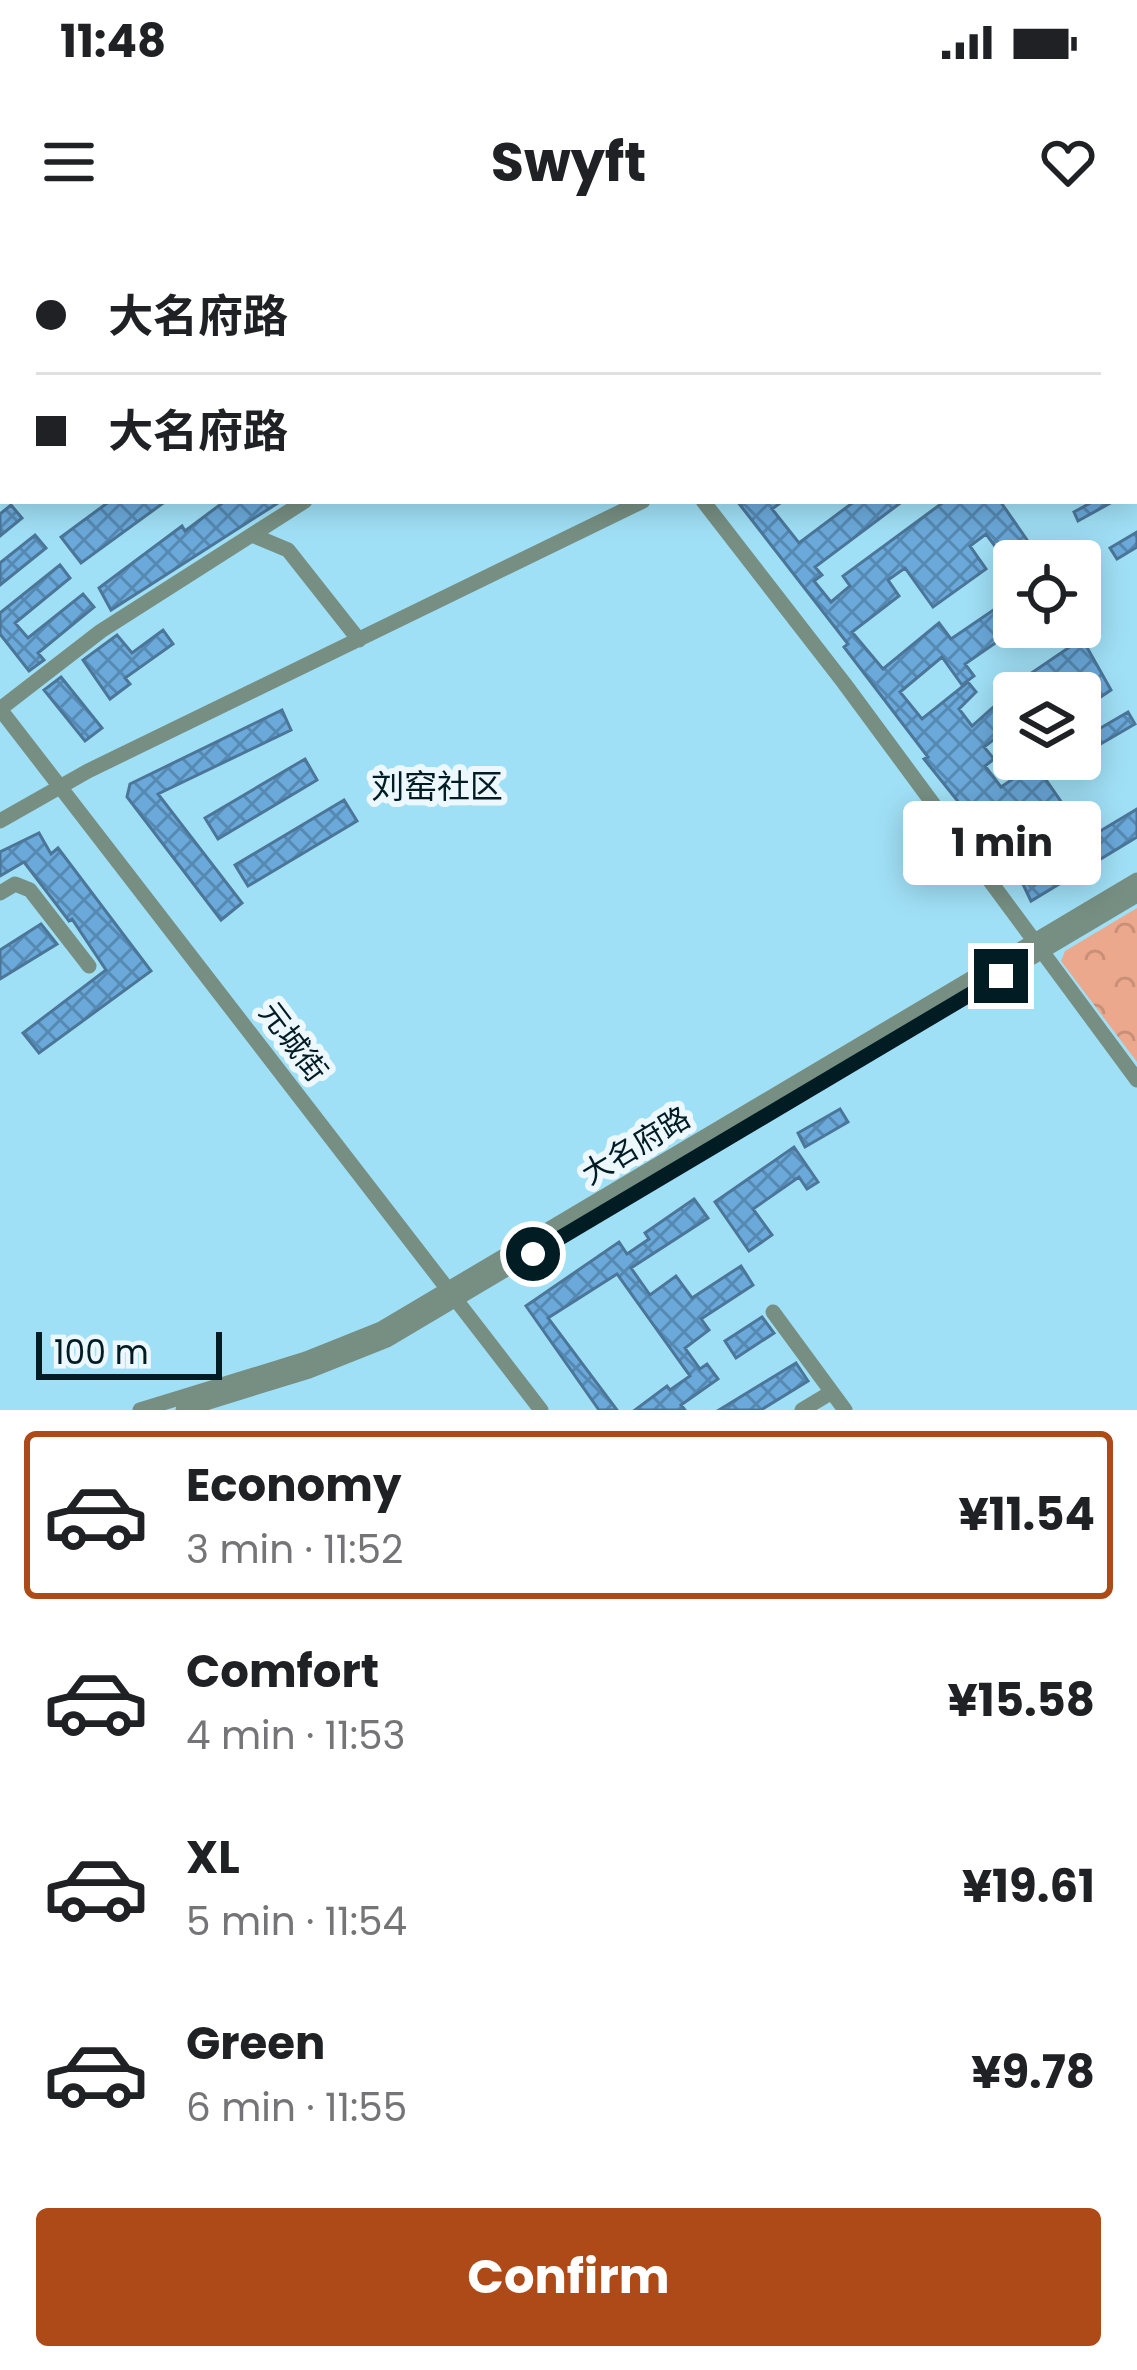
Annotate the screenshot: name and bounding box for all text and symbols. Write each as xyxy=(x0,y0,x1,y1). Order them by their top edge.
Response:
text: 11:48 xyxy=(60,10,166,73)
text: Swyft xyxy=(491,124,646,200)
icon: menu xyxy=(36,129,102,195)
icon: heart xyxy=(1035,129,1101,195)
text: 大名府路 xyxy=(108,285,288,348)
text: 大名府路 xyxy=(108,400,288,463)
map controls xyxy=(993,540,1101,780)
button: locate xyxy=(993,540,1101,648)
button: layers xyxy=(993,672,1101,780)
district label: 刘窑社区 xyxy=(371,763,503,810)
callout: 1 min xyxy=(902,802,1100,886)
text: 1 min xyxy=(951,815,1053,870)
route end xyxy=(974,949,1028,1003)
street label: 元城街 xyxy=(249,993,338,1091)
street label: 大名府路 xyxy=(573,1096,698,1195)
route start xyxy=(506,1227,560,1281)
scale bar xyxy=(36,1326,222,1379)
text: 100 m xyxy=(54,1329,149,1376)
text: Economy xyxy=(186,1454,401,1517)
icon: car xyxy=(42,1461,150,1569)
text: ¥11.54 xyxy=(959,1483,1095,1546)
text: 3 min · 11:52 xyxy=(186,1522,403,1577)
text: Comfort xyxy=(186,1640,379,1703)
icon: car xyxy=(42,1647,150,1755)
text: ¥15.58 xyxy=(948,1669,1095,1732)
text: 4 min · 11:53 xyxy=(186,1708,406,1763)
text: XL xyxy=(186,1826,240,1889)
icon: car xyxy=(42,1833,150,1941)
text: ¥19.61 xyxy=(962,1855,1095,1918)
text: 5 min · 11:54 xyxy=(186,1894,407,1949)
text: Green xyxy=(186,2012,325,2075)
icon: car xyxy=(42,2019,150,2127)
text: ¥9.78 xyxy=(971,2041,1095,2104)
text: 6 min · 11:55 xyxy=(186,2080,407,2135)
button: Confirm xyxy=(36,2208,1101,2346)

